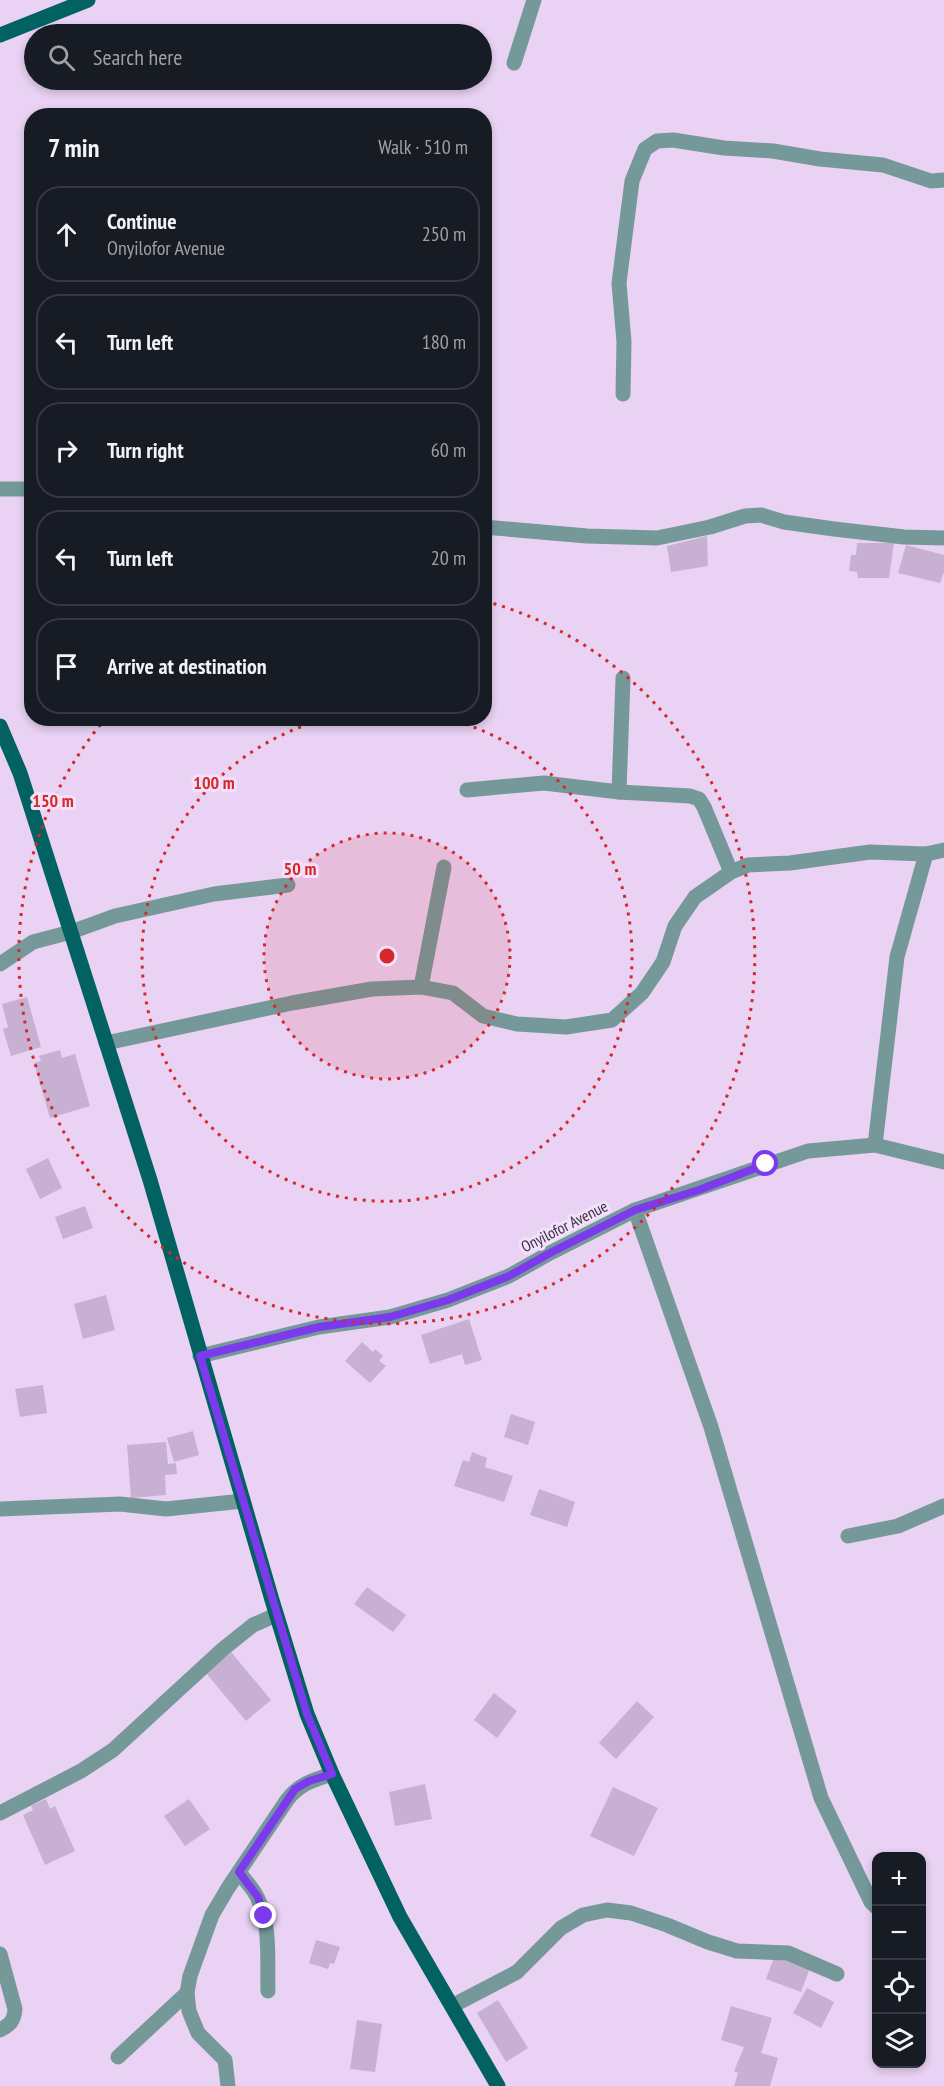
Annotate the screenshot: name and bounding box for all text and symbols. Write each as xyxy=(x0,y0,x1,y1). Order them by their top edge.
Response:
search box xyxy=(24,24,492,90)
icon: search xyxy=(45,41,78,74)
text: Search here xyxy=(93,43,182,71)
text: 7 min xyxy=(48,131,99,164)
text: Walk · 510 m xyxy=(378,134,468,160)
text: Continue xyxy=(107,207,177,235)
icon: ahead xyxy=(50,218,83,251)
text: 250 m xyxy=(422,221,466,247)
text: Onyilofor Avenue xyxy=(107,235,225,261)
icon: left xyxy=(50,326,83,359)
text: Turn left xyxy=(107,328,173,356)
text: 180 m xyxy=(422,329,466,355)
icon: right xyxy=(50,434,83,467)
text: Turn right xyxy=(107,436,184,464)
text: 60 m xyxy=(431,437,466,463)
icon: left xyxy=(50,542,83,575)
text: Turn left xyxy=(107,544,173,572)
text: 20 m xyxy=(431,545,466,571)
icon: arrive xyxy=(50,650,83,683)
text: Arrive at destination xyxy=(107,652,267,680)
text: 100 m xyxy=(193,771,235,794)
text: 150 m xyxy=(32,789,74,812)
text: 50 m xyxy=(284,857,316,880)
centre of rings xyxy=(377,946,397,966)
route start xyxy=(752,1150,778,1176)
street label: Onyilofor Avenue xyxy=(517,1196,611,1256)
map controls xyxy=(872,1852,926,2068)
button: + xyxy=(872,1852,926,1906)
route end xyxy=(250,1902,276,1928)
button: − xyxy=(872,1906,926,1960)
button: locate xyxy=(872,1960,926,2014)
button: layers xyxy=(872,2014,926,2068)

